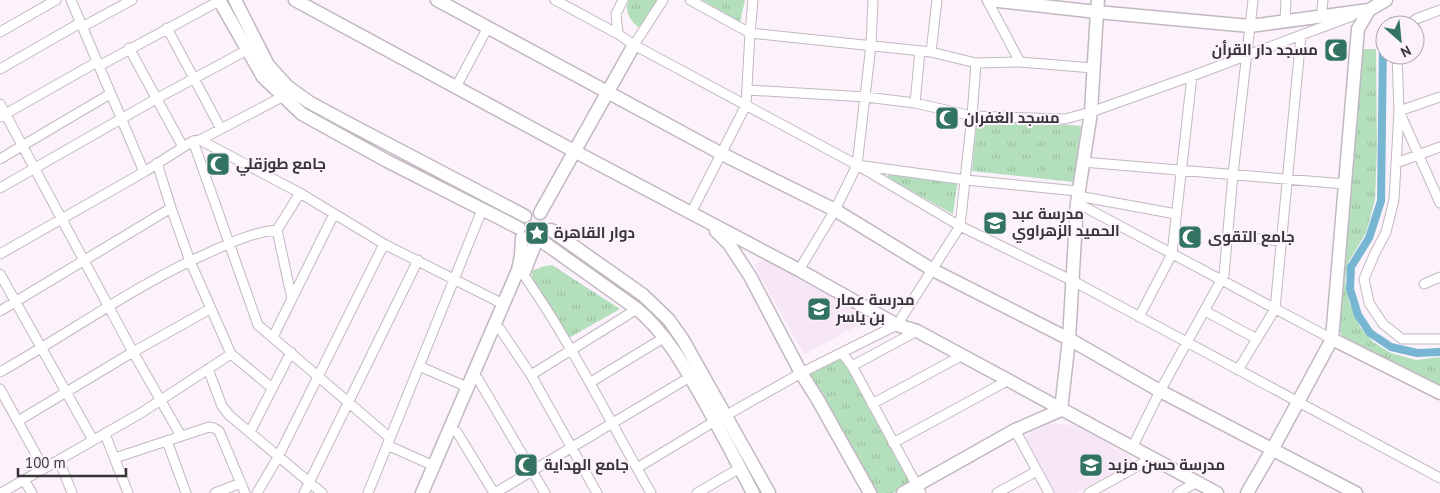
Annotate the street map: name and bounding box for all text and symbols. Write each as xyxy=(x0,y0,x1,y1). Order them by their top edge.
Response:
north arrow xyxy=(1375,15,1425,65)
mosque icon: مسجد دار القرأن xyxy=(1323,37,1349,63)
place label: مسجد دار القرأن xyxy=(1212,40,1318,59)
text: N xyxy=(1398,41,1414,62)
mosque icon: مسجد الغفران xyxy=(934,105,960,131)
place label: مسجد الغفران xyxy=(964,108,1060,127)
mosque icon: جامع طوزقلي xyxy=(205,151,231,177)
place label: جامع طوزقلي xyxy=(236,154,326,176)
place label: مدرسة عبد الحميد الزهراوي xyxy=(1012,204,1120,243)
school or university icon: مدرسة عبد الحميد الزهراوي xyxy=(982,210,1008,236)
place icon: دوار القاهرة xyxy=(524,220,550,246)
place label: دوار القاهرة xyxy=(554,223,635,242)
mosque icon: جامع التقوى xyxy=(1177,224,1203,250)
place label: جامع التقوى xyxy=(1208,227,1295,247)
place label: مدرسة عمار بن ياسر xyxy=(835,290,915,326)
school or university icon: مدرسة عمار بن ياسر xyxy=(806,296,832,322)
scale bar xyxy=(18,446,125,478)
mosque icon: جامع الهداية xyxy=(513,452,539,478)
school or university icon: مدرسة حسن مزيد xyxy=(1078,452,1104,478)
text: 100 m xyxy=(25,453,66,472)
place label: جامع الهداية xyxy=(544,455,629,475)
place label: مدرسة حسن مزيد xyxy=(1108,455,1225,474)

